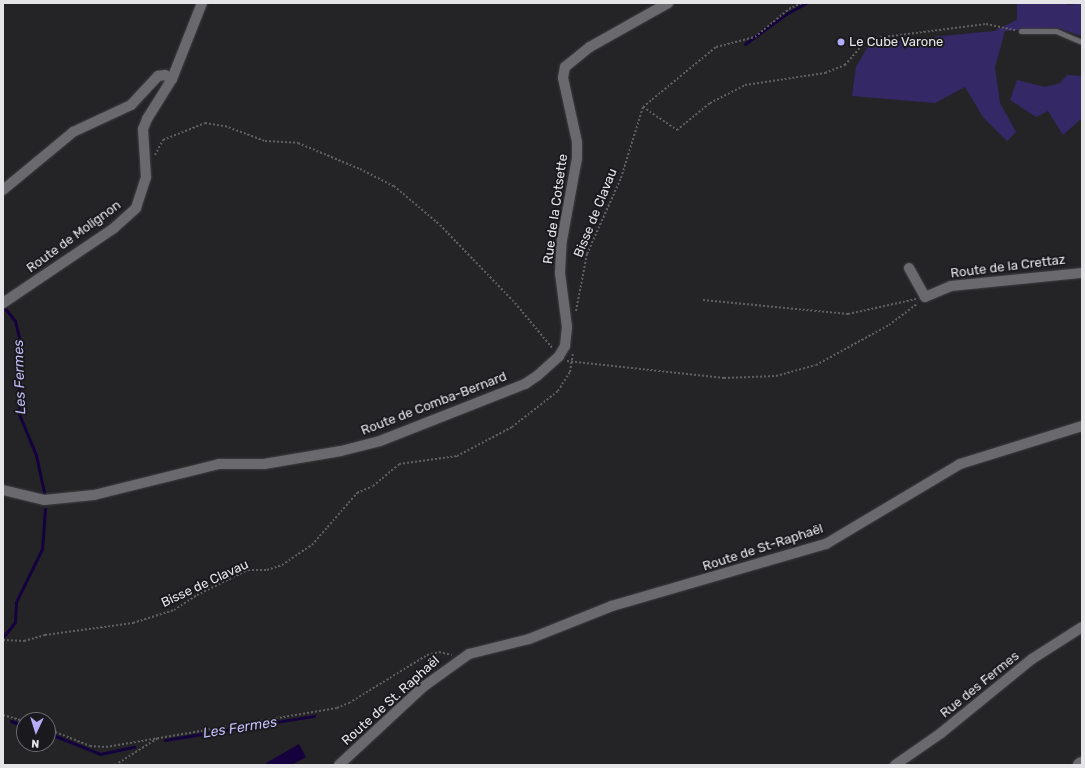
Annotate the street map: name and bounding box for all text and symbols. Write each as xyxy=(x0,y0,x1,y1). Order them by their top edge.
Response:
place label: Le Cube Varone xyxy=(849,34,944,50)
marker: Le Cube Varone xyxy=(836,37,846,47)
street label: Rue de la Cotsette xyxy=(541,153,571,265)
street label: Bisse de Clavau xyxy=(571,166,621,260)
street label: Route de Molignon xyxy=(24,198,124,276)
street label: Route de la Crettaz xyxy=(950,252,1066,282)
water label: Les Fermes xyxy=(10,339,30,415)
street label: Route de Comba-Bernard xyxy=(359,369,509,439)
street label: Route de St-Raphaël xyxy=(701,521,825,575)
street label: Bisse de Clavau xyxy=(159,557,251,611)
street label: Rue des Fermes xyxy=(937,648,1023,722)
street label: Route de St. Raphaël xyxy=(339,653,443,749)
north arrow xyxy=(16,712,56,752)
water label: Les Fermes xyxy=(202,714,278,742)
text: N xyxy=(31,737,40,750)

